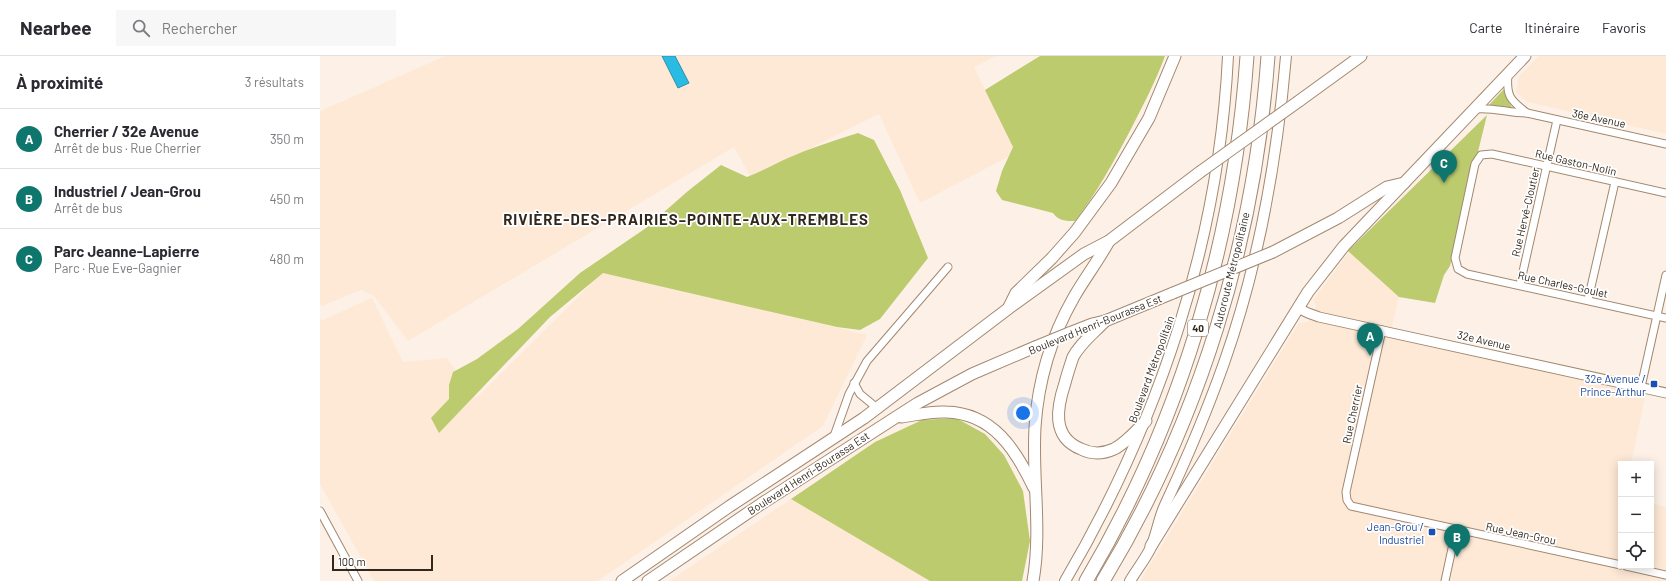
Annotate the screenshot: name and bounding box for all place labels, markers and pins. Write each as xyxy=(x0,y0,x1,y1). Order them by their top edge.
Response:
pin: C xyxy=(1431,150,1457,183)
pin: A xyxy=(1357,323,1383,356)
place label: 32e Avenue / Prince-Arthur xyxy=(1580,372,1646,398)
marker: 32e Avenue / Prince-Arthur xyxy=(1649,379,1659,389)
place label: Jean-Grou / Industriel xyxy=(1367,520,1424,546)
pin: B xyxy=(1444,524,1470,557)
marker: Jean-Grou / Industriel xyxy=(1427,527,1437,537)

